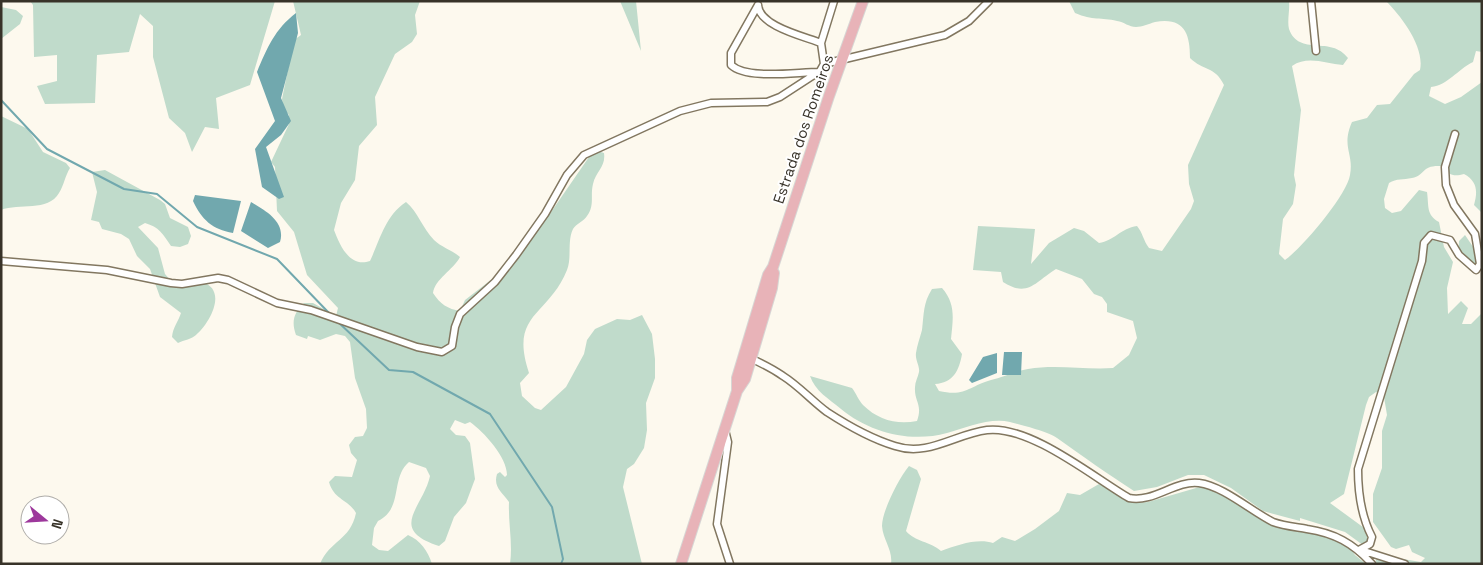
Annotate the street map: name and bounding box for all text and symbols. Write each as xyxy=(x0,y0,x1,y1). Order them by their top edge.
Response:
street label: Estrada dos Romeiros xyxy=(769,52,837,206)
north arrow xyxy=(20,495,70,545)
text: N xyxy=(47,517,67,531)

